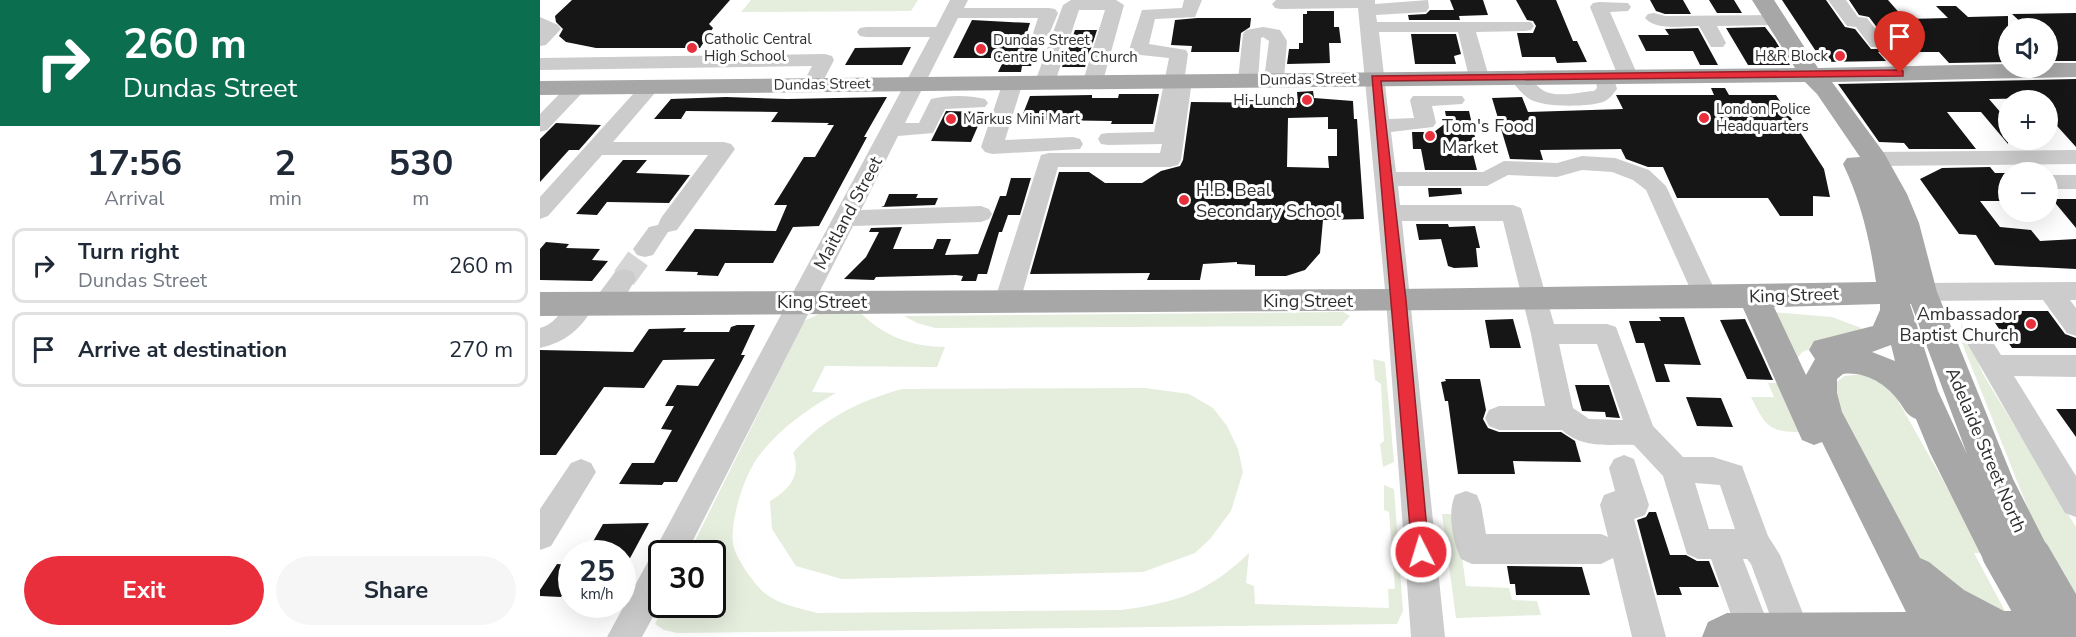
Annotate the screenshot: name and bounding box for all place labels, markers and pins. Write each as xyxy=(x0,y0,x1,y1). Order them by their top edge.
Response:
pin xyxy=(1874,11,1925,73)
place label: Catholic Central High School xyxy=(704,29,812,66)
place label: Dundas Street Centre United Church xyxy=(993,30,1138,67)
marker: Catholic Central High School xyxy=(685,41,699,55)
marker: Dundas Street Centre United Church xyxy=(974,42,988,56)
place label: H&R Block xyxy=(1755,46,1828,66)
marker: H&R Block xyxy=(1833,49,1847,63)
place label: Hi-Lunch xyxy=(1233,90,1295,110)
marker: Hi-Lunch xyxy=(1300,93,1314,107)
place label: London Police Headquarters xyxy=(1716,99,1811,136)
place label: Markus Mini Mart xyxy=(963,109,1081,129)
marker: London Police Headquarters xyxy=(1697,111,1711,125)
marker: Markus Mini Mart xyxy=(944,112,958,126)
place label: Tom's Food Market xyxy=(1442,114,1534,159)
marker: Tom's Food Market xyxy=(1423,129,1437,143)
place label: H.B. Beal Secondary School xyxy=(1196,178,1342,223)
marker: H.B. Beal Secondary School xyxy=(1177,193,1191,207)
place label: Ambassador Baptist Church xyxy=(1900,302,2020,347)
marker: Ambassador Baptist Church xyxy=(2024,317,2038,331)

